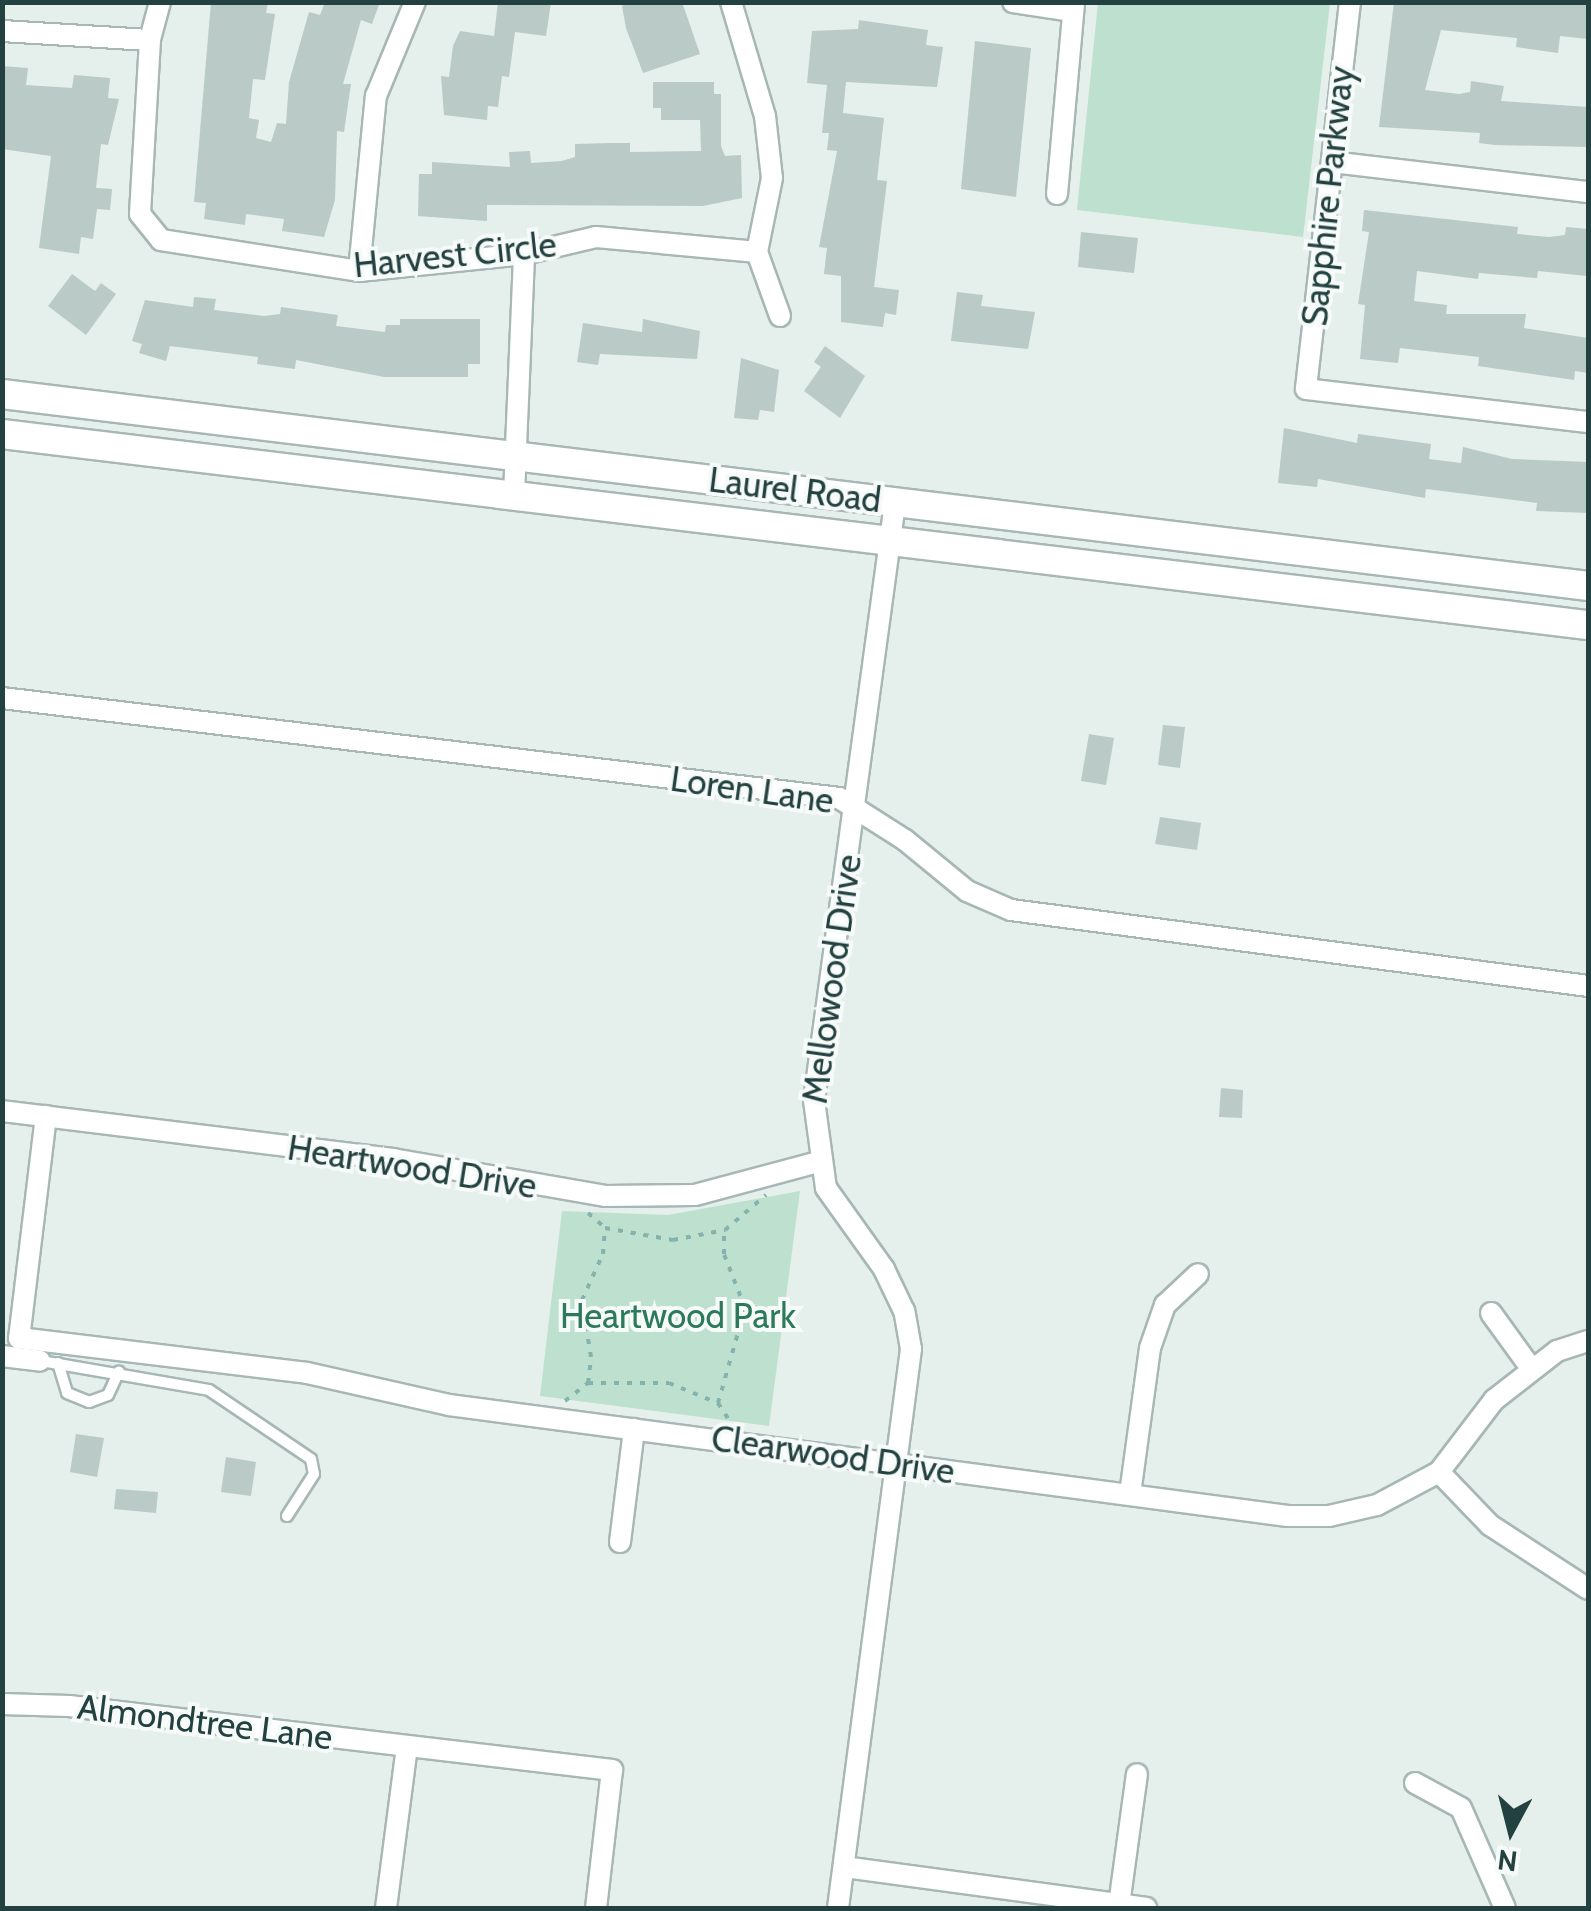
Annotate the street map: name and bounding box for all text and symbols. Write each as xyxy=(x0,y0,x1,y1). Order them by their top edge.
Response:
street label: Sapphire Parkway xyxy=(1293,64,1363,328)
street label: Harvest Circle xyxy=(351,223,559,287)
street label: Laurel Road xyxy=(706,459,884,521)
street label: Loren Lane xyxy=(668,758,836,822)
street label: Mellowood Drive xyxy=(794,852,870,1106)
street label: Heartwood Drive xyxy=(285,1127,539,1207)
park label: Heartwood Park xyxy=(560,1295,796,1337)
street label: Clearwood Drive xyxy=(709,1417,957,1493)
street label: Almondtree Lane xyxy=(75,1686,335,1758)
north arrow xyxy=(1461,1781,1561,1881)
text: N xyxy=(1495,1843,1519,1879)

